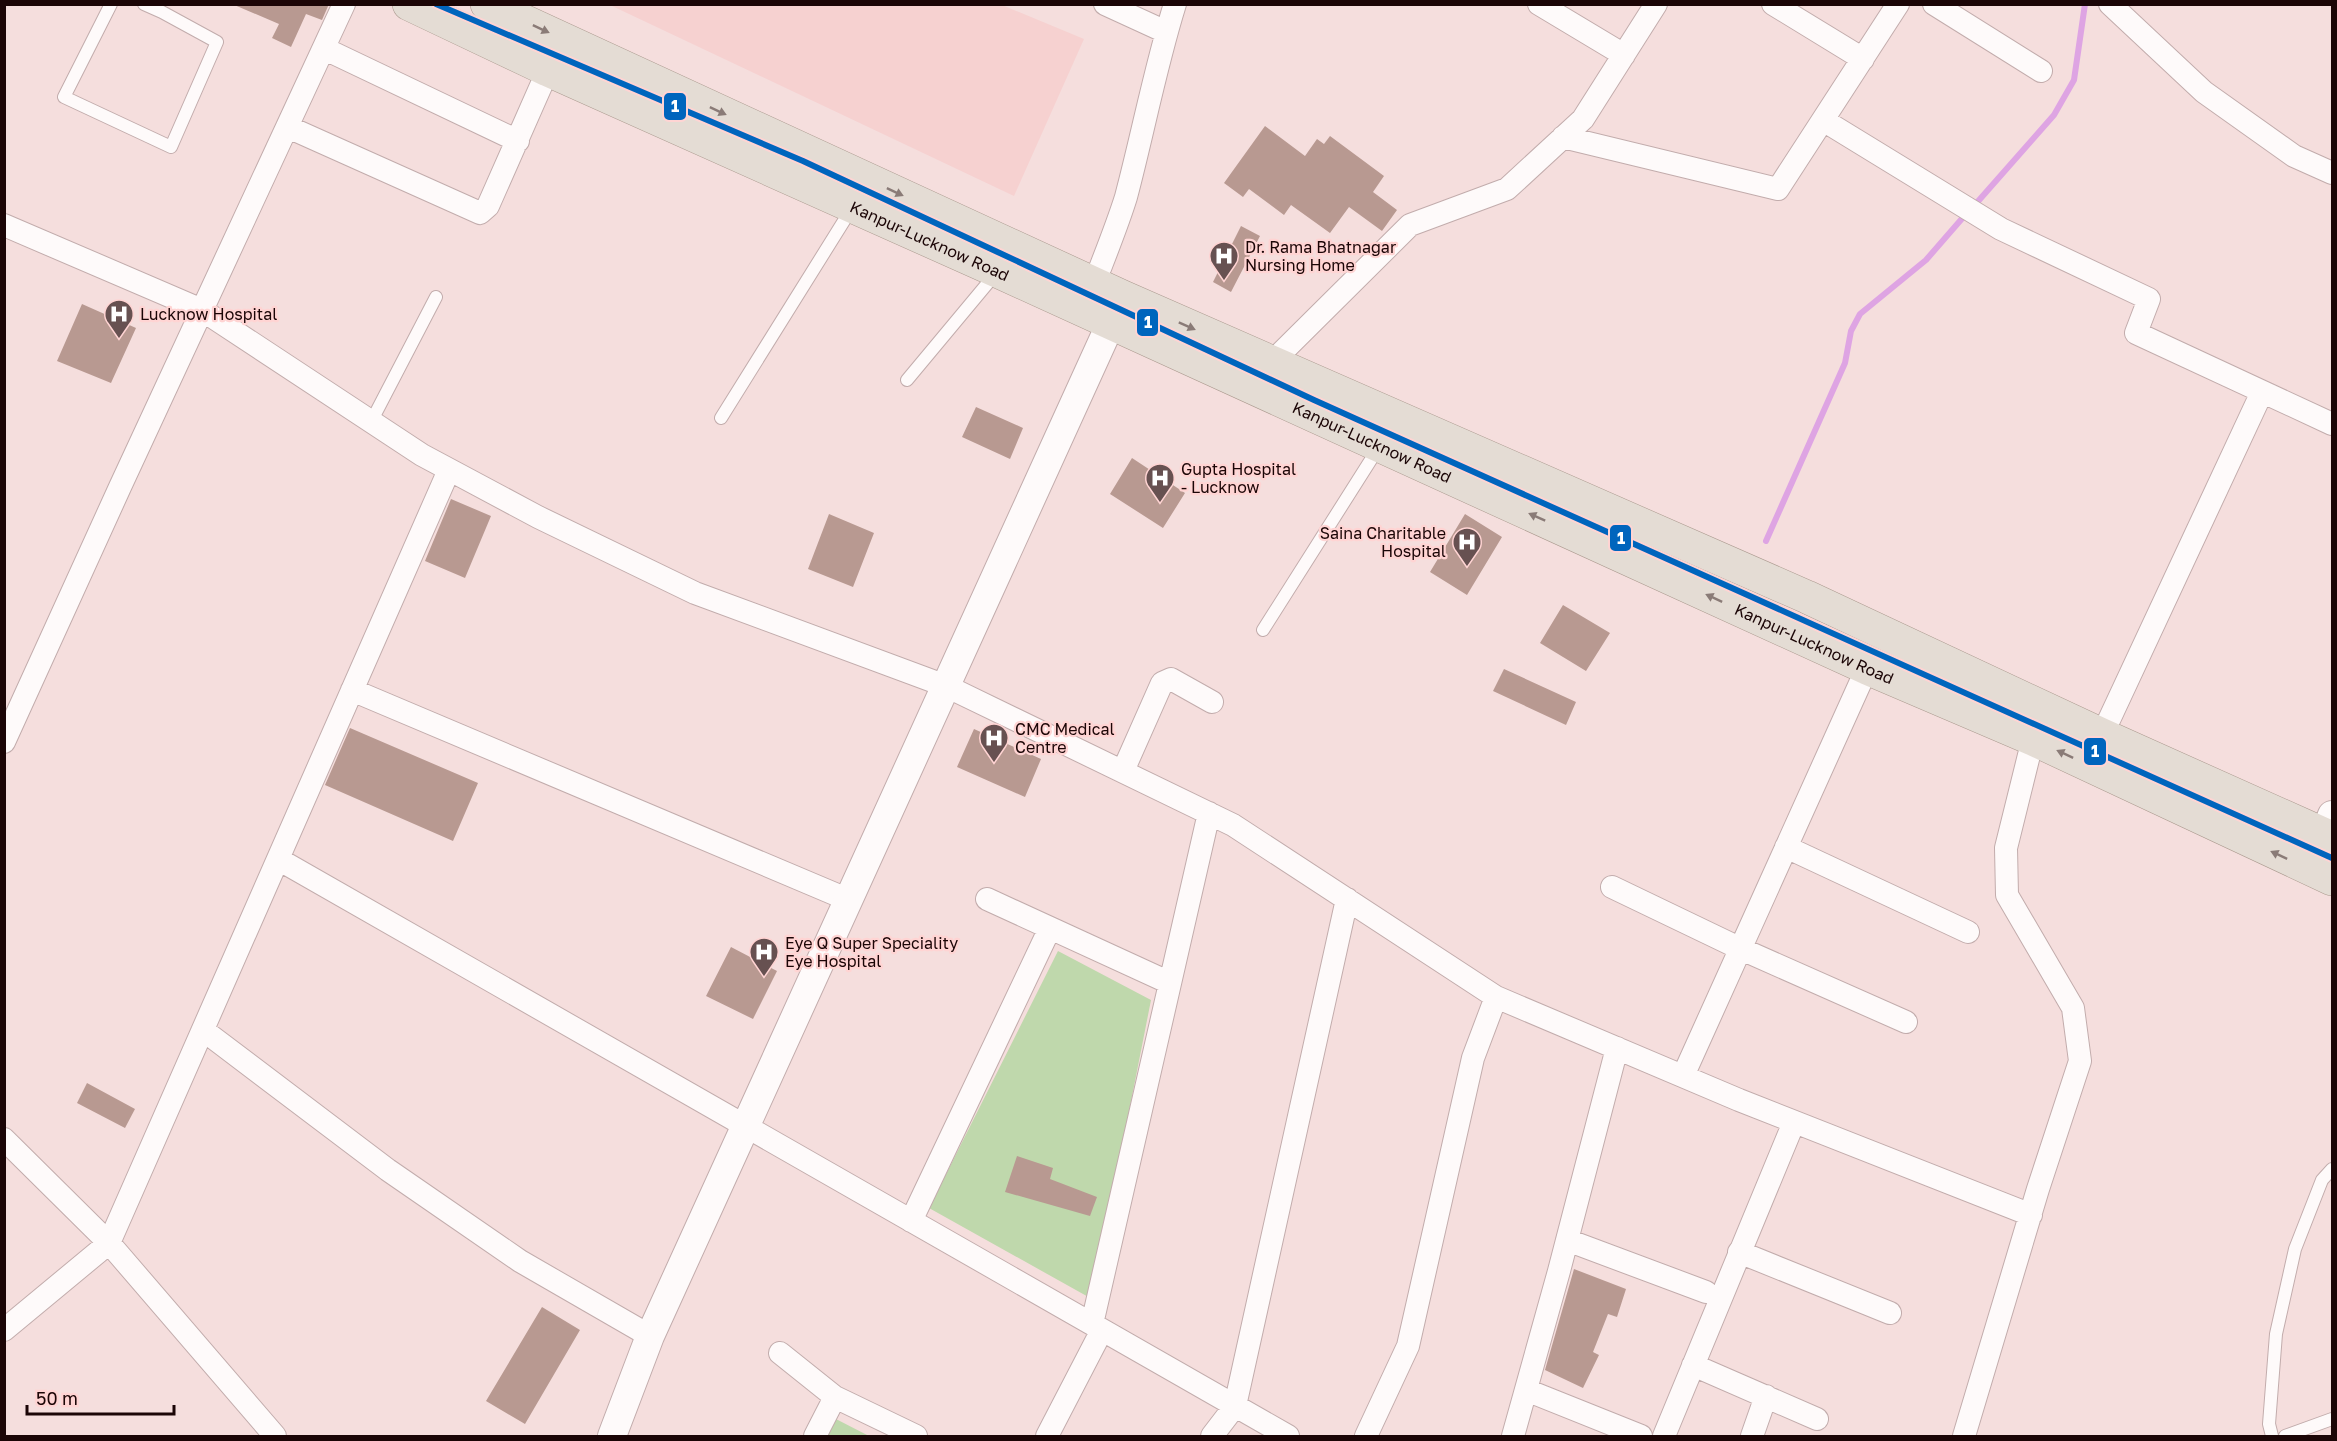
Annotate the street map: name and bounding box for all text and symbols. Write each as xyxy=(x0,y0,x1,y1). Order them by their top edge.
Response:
one-way arrow xyxy=(532,24,550,34)
line badge: 1 xyxy=(663,92,687,121)
text: 1 xyxy=(671,96,679,116)
one-way arrow xyxy=(709,106,726,115)
one-way arrow xyxy=(886,187,904,197)
street label: Kanpur-Lucknow Road xyxy=(847,196,1012,285)
place label: Dr. Rama Bhatnagar Nursing Home xyxy=(1245,237,1396,275)
hospital icon: Dr. Rama Bhatnagar Nursing Home xyxy=(1208,240,1240,282)
hospital icon: Lucknow Hospital xyxy=(103,298,135,340)
place label: Lucknow Hospital xyxy=(140,304,277,324)
line badge: 1 xyxy=(1136,308,1159,337)
text: 1 xyxy=(1144,312,1152,332)
one-way arrow xyxy=(1178,321,1195,330)
street label: Kanpur-Lucknow Road xyxy=(1289,397,1455,487)
place label: Gupta Hospital - Lucknow xyxy=(1181,459,1296,497)
hospital icon: Gupta Hospital - Lucknow xyxy=(1144,462,1176,504)
one-way arrow xyxy=(1527,512,1545,522)
place label: Saina Charitable Hospital xyxy=(1320,523,1446,561)
line badge: 1 xyxy=(1609,524,1632,552)
hospital icon: Saina Charitable Hospital xyxy=(1451,526,1483,568)
text: 1 xyxy=(1617,528,1625,548)
one-way arrow xyxy=(1706,593,1723,602)
street label: Kanpur-Lucknow Road xyxy=(1732,599,1897,688)
place label: CMC Medical Centre xyxy=(1015,719,1115,757)
hospital icon: CMC Medical Centre xyxy=(978,722,1010,764)
line badge: 1 xyxy=(2083,737,2107,766)
text: 1 xyxy=(2091,741,2099,761)
one-way arrow xyxy=(2056,749,2073,758)
one-way arrow xyxy=(2271,850,2288,859)
place label: Eye Q Super Speciality Eye Hospital xyxy=(785,933,958,971)
hospital icon: Eye Q Super Speciality Eye Hospital xyxy=(748,936,780,978)
scale bar xyxy=(27,1378,174,1416)
text: 50 m xyxy=(36,1387,78,1409)

